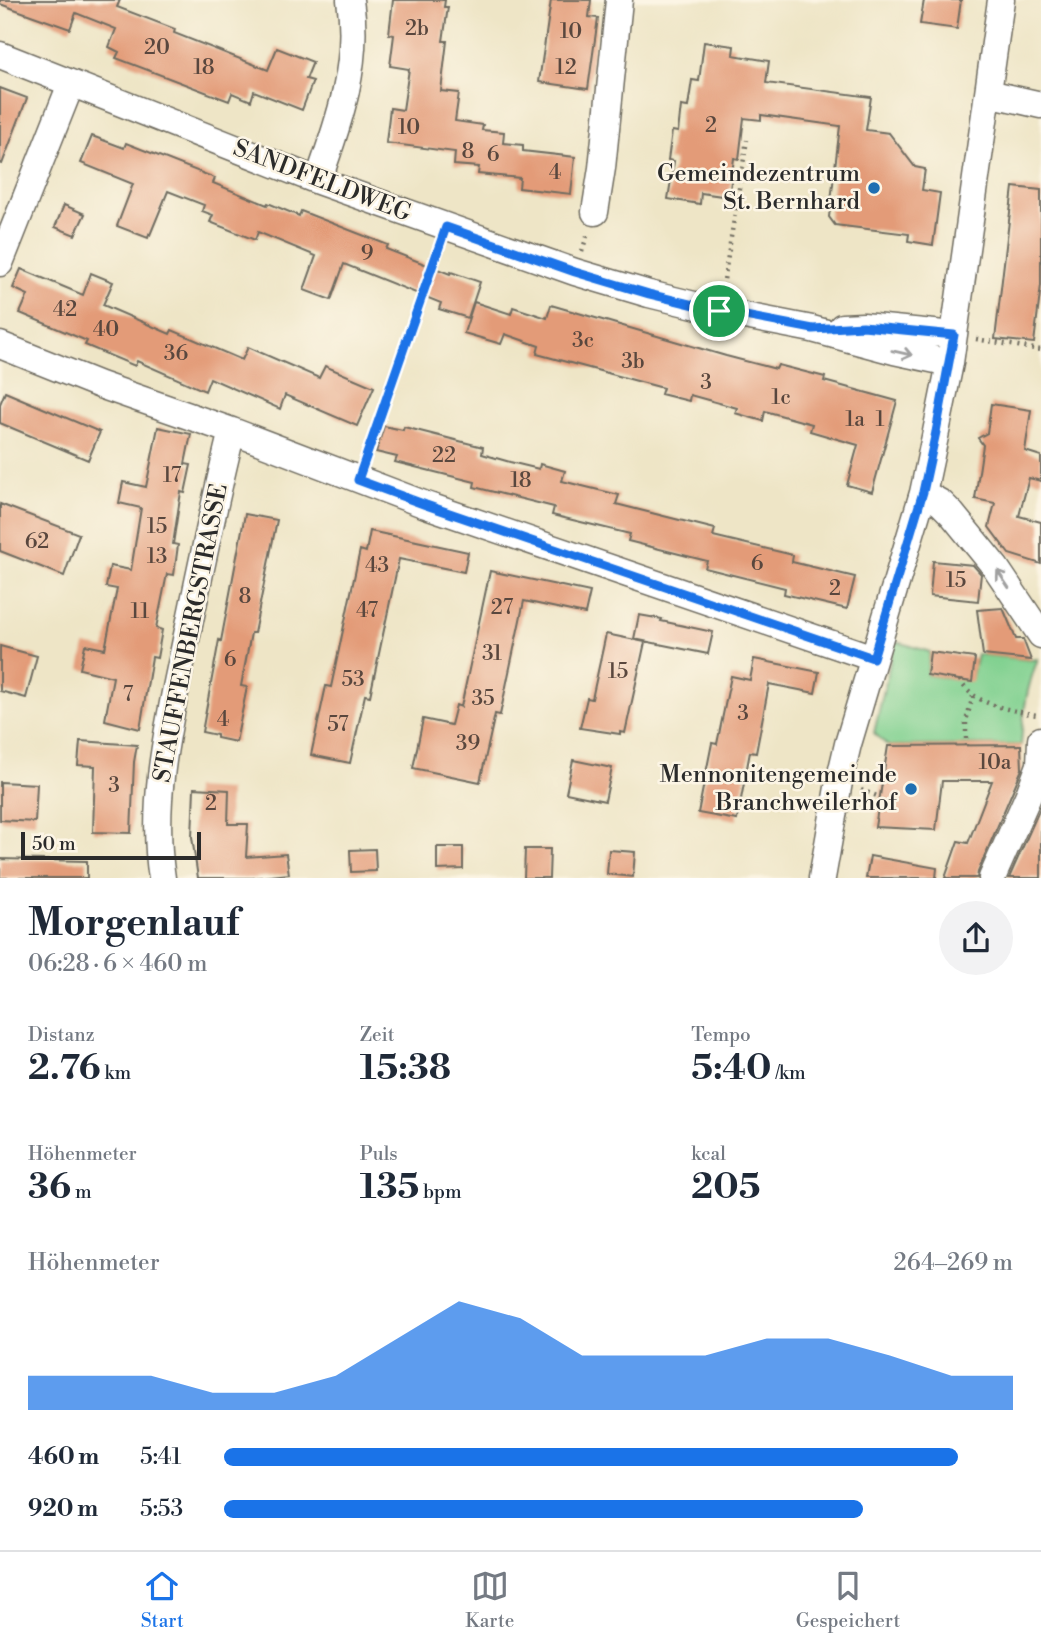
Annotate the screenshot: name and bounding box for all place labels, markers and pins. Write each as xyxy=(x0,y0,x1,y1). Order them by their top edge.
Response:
place label: Gemeindezentrum St. Bernhard xyxy=(657,159,860,217)
marker: Gemeindezentrum St. Bernhard xyxy=(866,180,882,196)
pin xyxy=(689,281,749,341)
place label: Mennonitengemeinde Branchweilerhof xyxy=(660,760,898,818)
marker: Mennonitengemeinde Branchweilerhof xyxy=(903,781,919,797)

